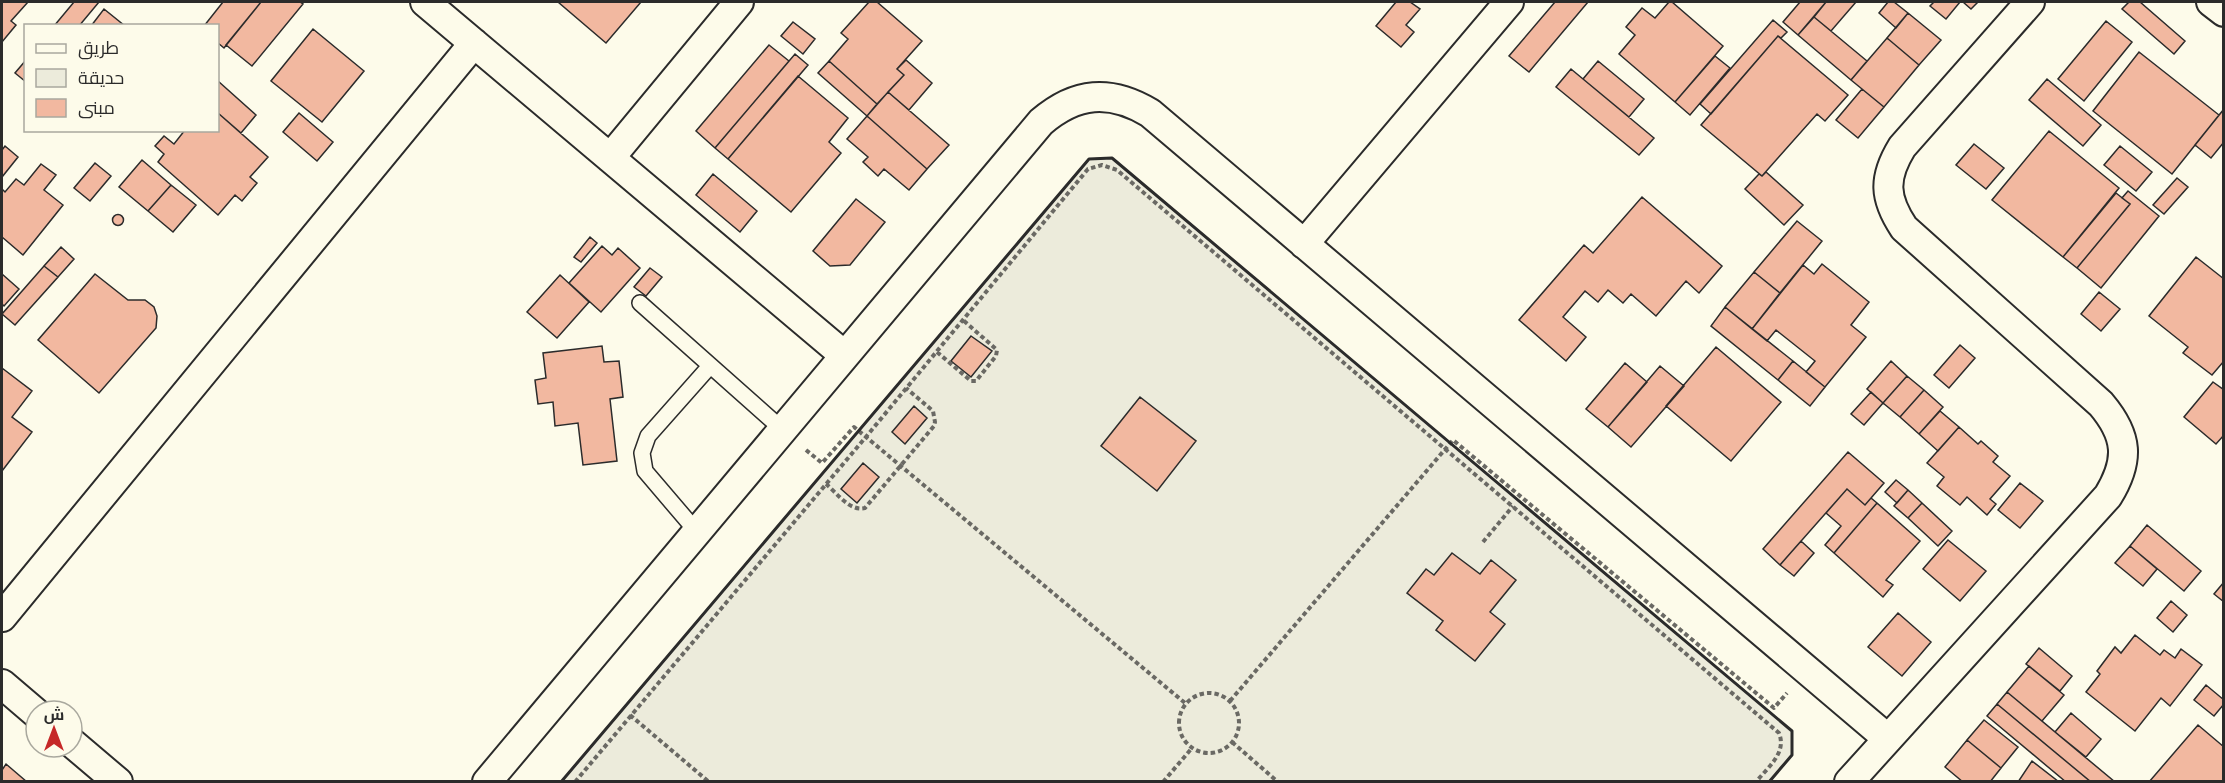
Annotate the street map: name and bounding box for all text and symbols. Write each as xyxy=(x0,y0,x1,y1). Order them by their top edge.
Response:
legend xyxy=(24,24,219,132)
text: طريق xyxy=(78,35,119,60)
text: حديقة xyxy=(78,65,124,89)
text: مبنى xyxy=(78,95,115,119)
north arrow xyxy=(24,699,84,759)
text: ش xyxy=(44,703,64,725)

